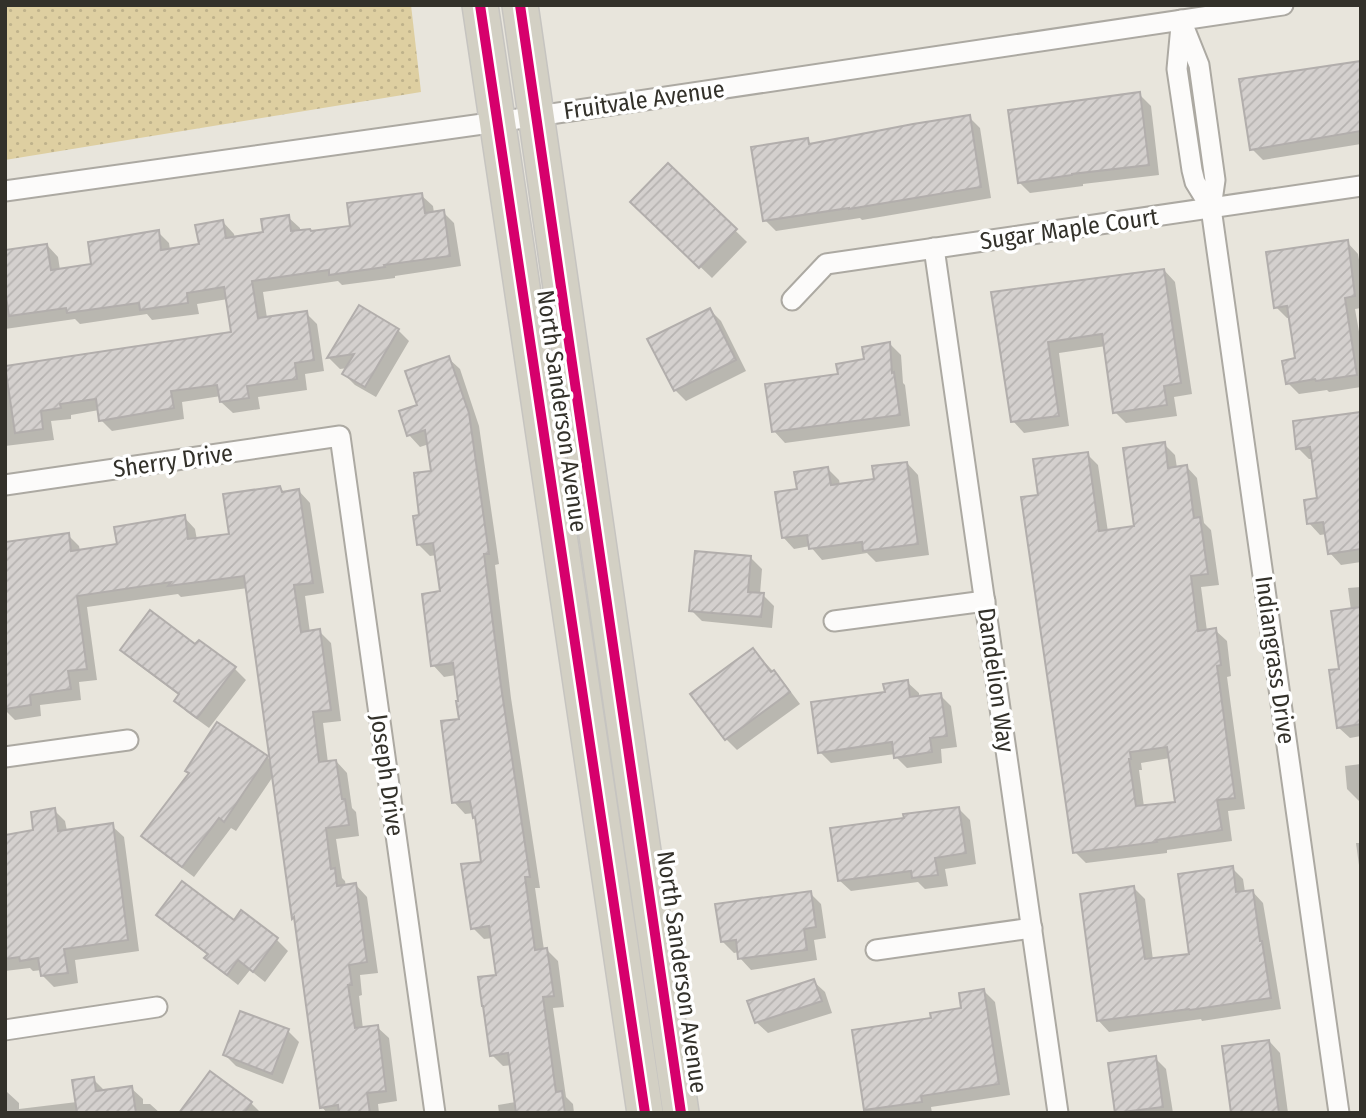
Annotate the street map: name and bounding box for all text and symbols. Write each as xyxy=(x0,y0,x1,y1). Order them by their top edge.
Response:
street label: Fruitvale Avenue xyxy=(562,75,726,125)
street label: Sugar Maple Court xyxy=(978,203,1160,255)
street label: North Sanderson Avenue xyxy=(531,288,593,534)
street label: Sherry Drive xyxy=(111,439,235,483)
street label: Indiangrass Drive xyxy=(1249,574,1301,746)
street label: Dandelion Way xyxy=(972,606,1020,754)
street label: Joseph Drive xyxy=(365,712,409,838)
street label: North Sanderson Avenue xyxy=(651,849,713,1095)

